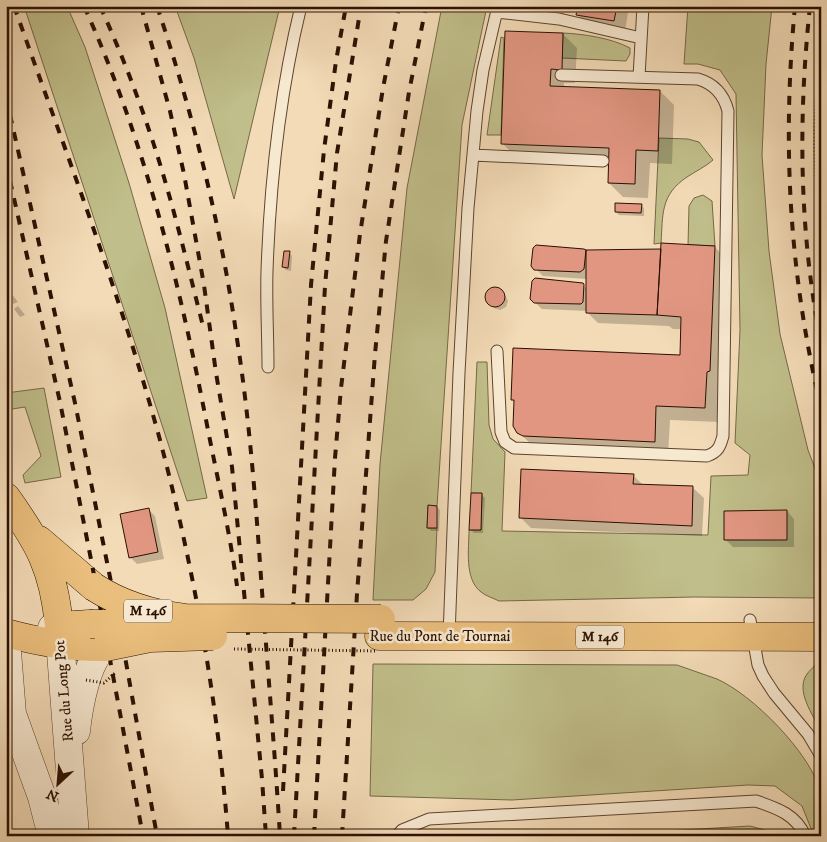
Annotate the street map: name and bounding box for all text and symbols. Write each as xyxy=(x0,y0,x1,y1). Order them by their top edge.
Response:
road number: M 146 xyxy=(124,600,172,622)
road number: M 146 xyxy=(576,626,624,649)
street label: Rue du Pont de Tournai xyxy=(370,627,511,646)
street label: Rue du Long Pot xyxy=(50,639,78,742)
north arrow xyxy=(32,760,82,810)
text: N xyxy=(43,784,62,805)

